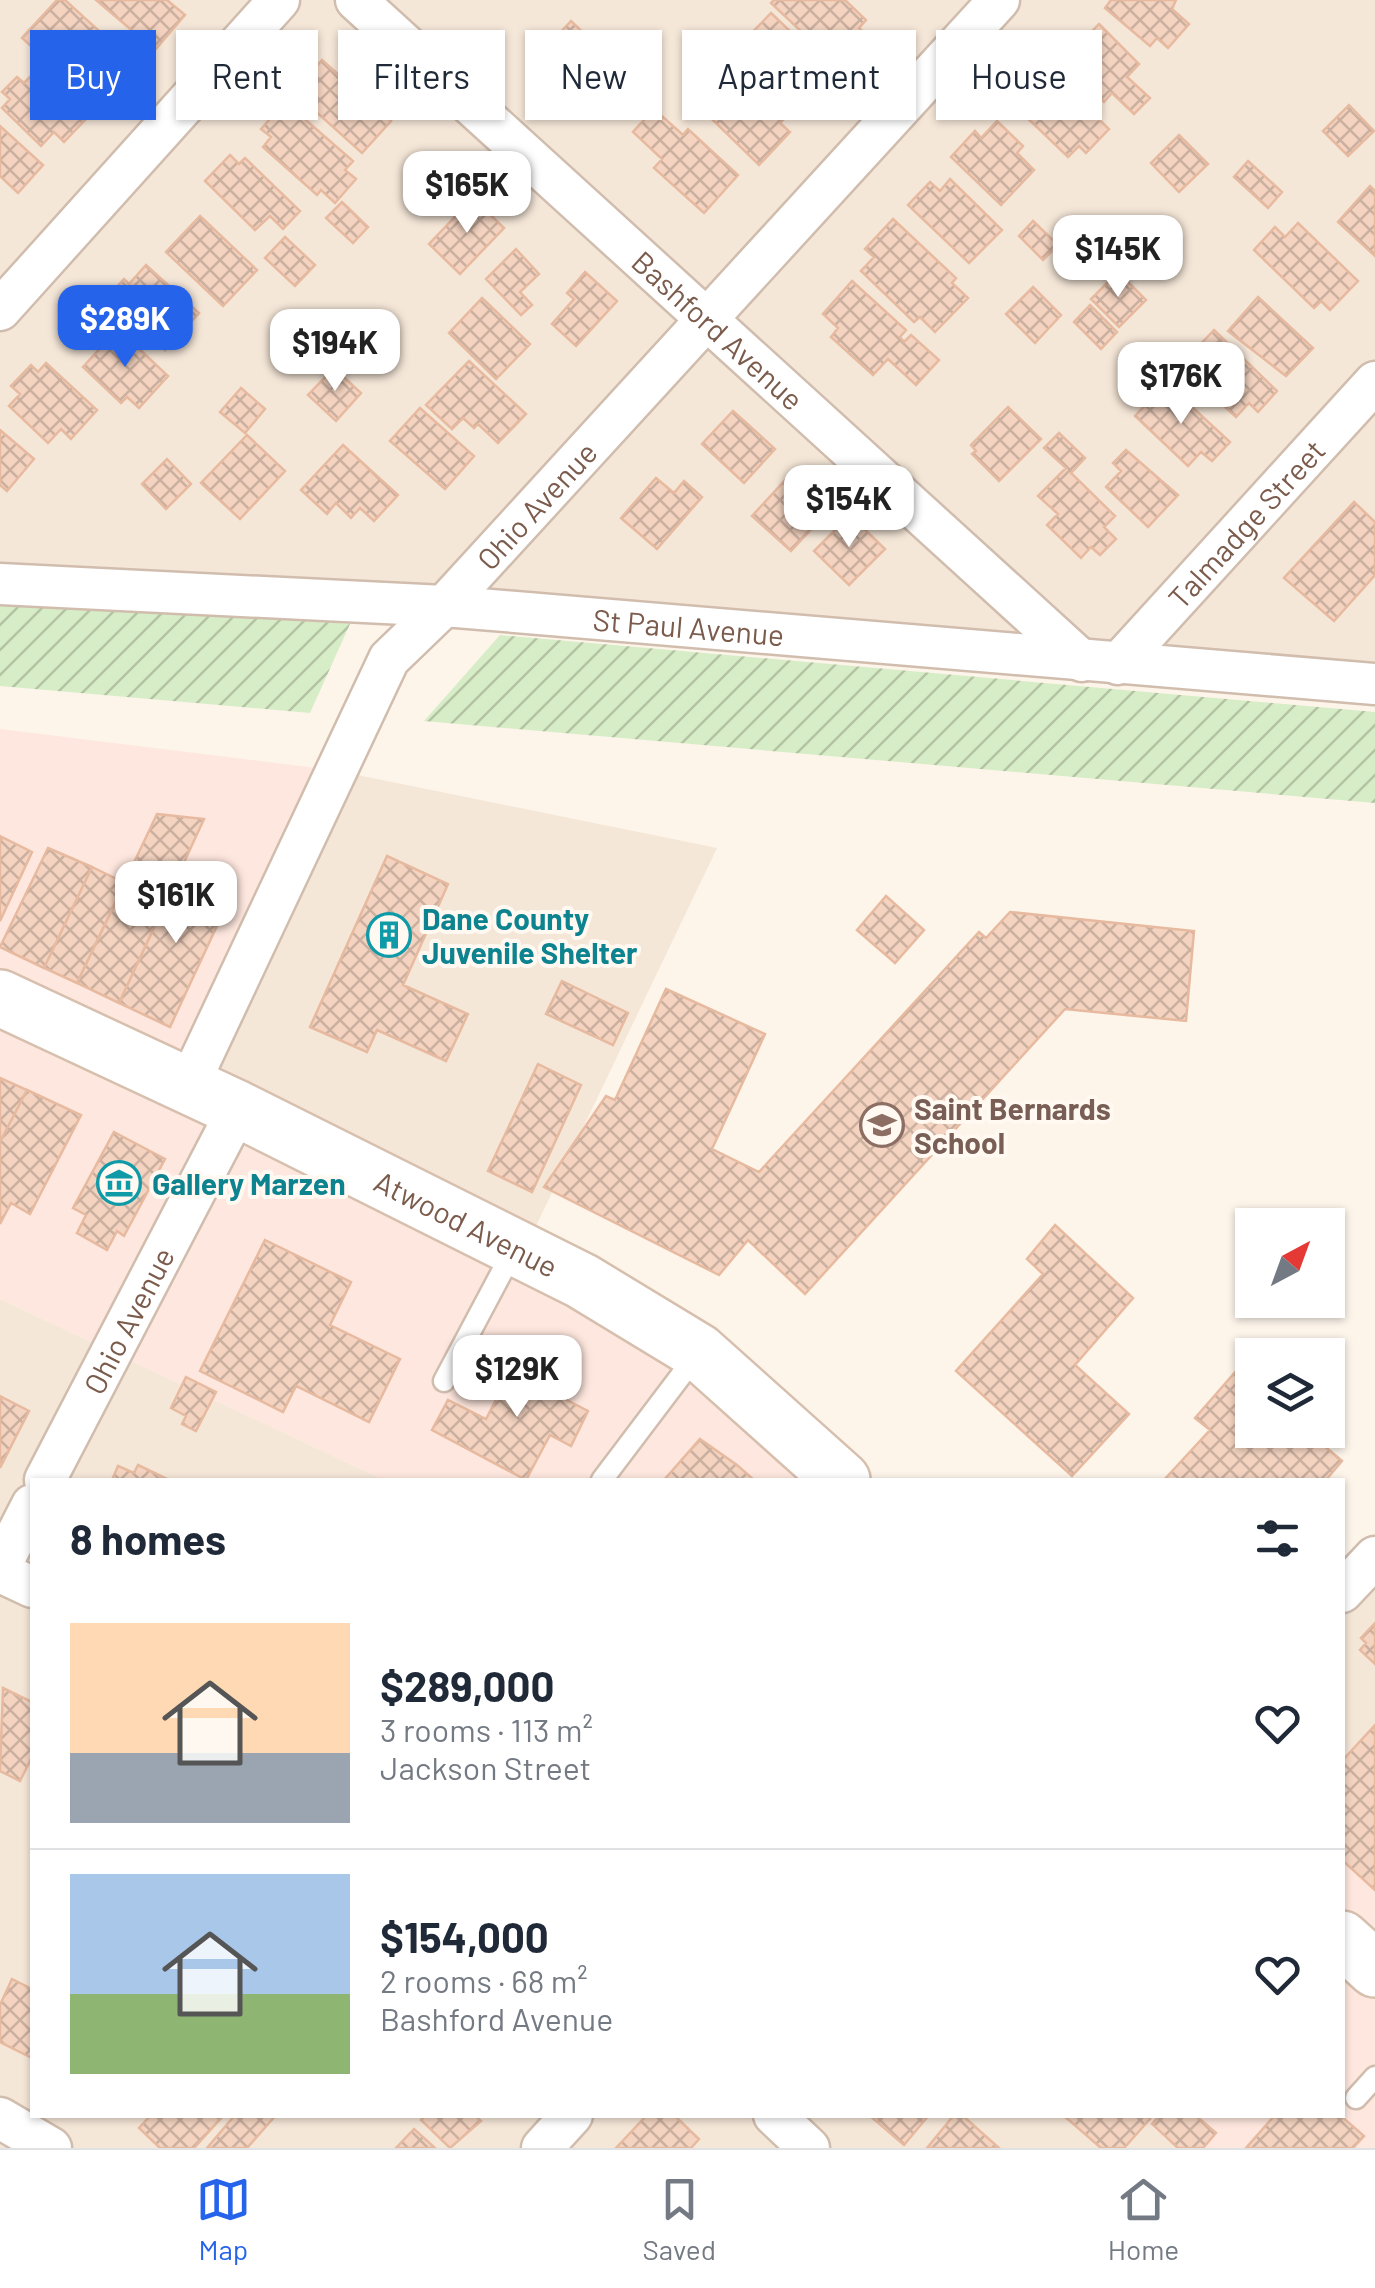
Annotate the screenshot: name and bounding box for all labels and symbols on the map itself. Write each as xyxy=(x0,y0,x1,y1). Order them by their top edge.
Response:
pin: $165K xyxy=(397,151,537,236)
pin: $145K xyxy=(1048,215,1188,300)
street label: Bashford Avenue xyxy=(625,243,811,417)
pin: $289K xyxy=(55,285,195,370)
pin: $194K xyxy=(265,309,405,394)
pin: $176K xyxy=(1111,342,1251,427)
street label: Talmadge Street xyxy=(1160,432,1332,615)
street label: Ohio Avenue xyxy=(469,434,604,576)
pin: $154K xyxy=(779,465,919,550)
street label: St Paul Avenue xyxy=(592,601,786,652)
pin: $161K xyxy=(106,861,246,946)
place label: Dane County Juvenile Shelter xyxy=(422,900,638,970)
building icon: Dane County Juvenile Shelter xyxy=(366,912,412,958)
place label: Saint Bernards School xyxy=(914,1090,1111,1160)
school or university icon: Saint Bernards School xyxy=(859,1102,905,1148)
museum icon: Gallery Marzen xyxy=(96,1160,142,1206)
street label: Atwood Avenue xyxy=(369,1162,564,1284)
place label: Gallery Marzen xyxy=(152,1165,346,1201)
north arrow xyxy=(1235,1208,1345,1318)
street label: Ohio Avenue xyxy=(75,1241,181,1400)
pin: $129K xyxy=(447,1335,587,1420)

